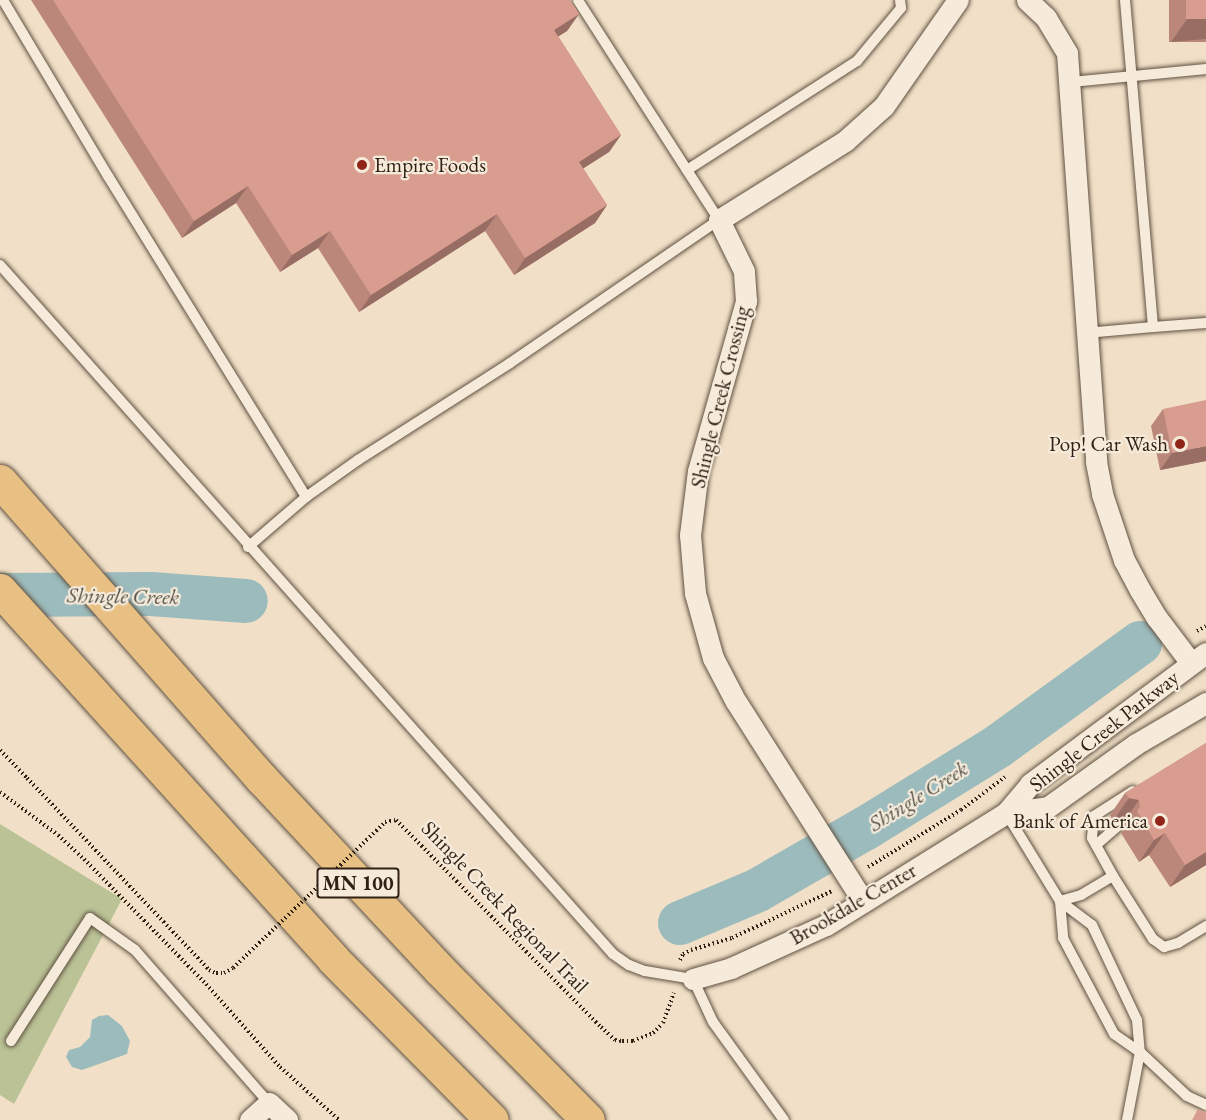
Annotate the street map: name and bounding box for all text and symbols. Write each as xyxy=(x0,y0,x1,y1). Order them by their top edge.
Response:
place label: Empire Foods xyxy=(374,152,486,178)
marker: Empire Foods xyxy=(355,158,369,172)
street label: Shingle Creek Crossing xyxy=(685,303,755,491)
place label: Pop! Car Wash xyxy=(1049,431,1168,457)
marker: Pop! Car Wash xyxy=(1173,437,1187,451)
water label: Shingle Creek xyxy=(67,582,179,610)
street label: Shingle Creek Parkway xyxy=(1024,665,1184,797)
water label: Shingle Creek xyxy=(863,755,973,837)
place label: Bank of America xyxy=(1013,808,1148,834)
marker: Bank of America xyxy=(1153,814,1167,828)
street label: Shingle Creek Regional Trail xyxy=(416,816,594,998)
street label: Brookdale Center xyxy=(785,858,921,950)
road number: MN 100 xyxy=(316,866,400,900)

